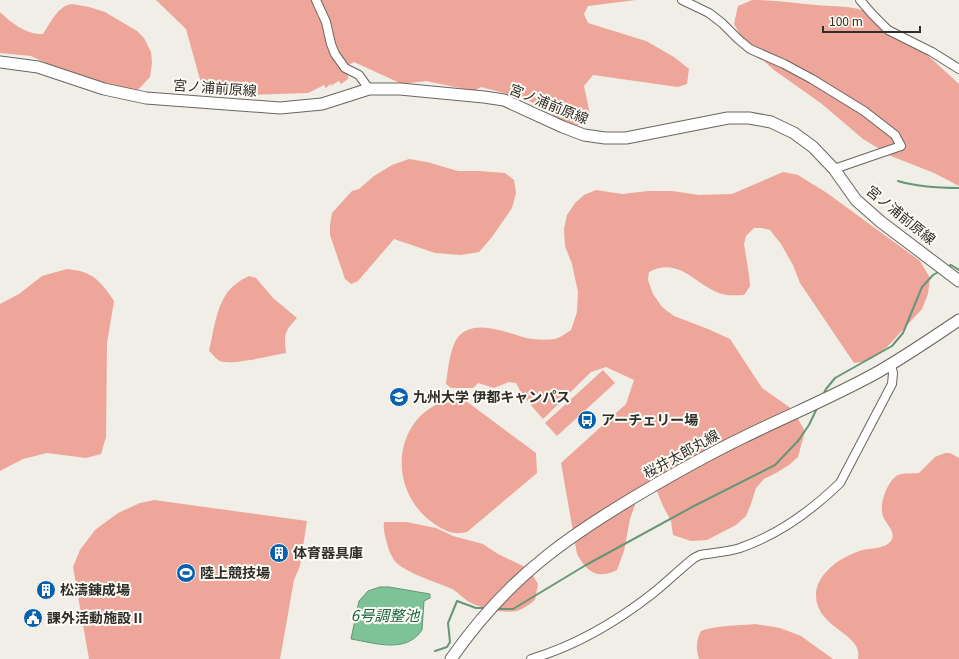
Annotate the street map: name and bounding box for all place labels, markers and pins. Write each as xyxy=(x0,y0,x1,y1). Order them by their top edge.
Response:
school or university icon: 九州大学 伊都キャンパス xyxy=(388,386,410,408)
place label: 九州大学 伊都キャンパス xyxy=(413,386,570,406)
bus stop icon: アーチェリー場 xyxy=(576,409,598,431)
place label: アーチェリー場 xyxy=(601,409,698,429)
building icon: 体育器具庫 xyxy=(268,542,290,564)
place label: 体育器具庫 xyxy=(293,542,363,562)
sports icon: 陸上競技場 xyxy=(175,562,197,584)
place label: 陸上競技場 xyxy=(200,562,270,582)
building icon: 松濤錬成場 xyxy=(35,579,57,601)
place label: 松濤錬成場 xyxy=(60,579,130,599)
public building icon: 課外活動施設Ⅱ xyxy=(22,607,44,629)
place label: 課外活動施設Ⅱ xyxy=(47,607,145,627)

